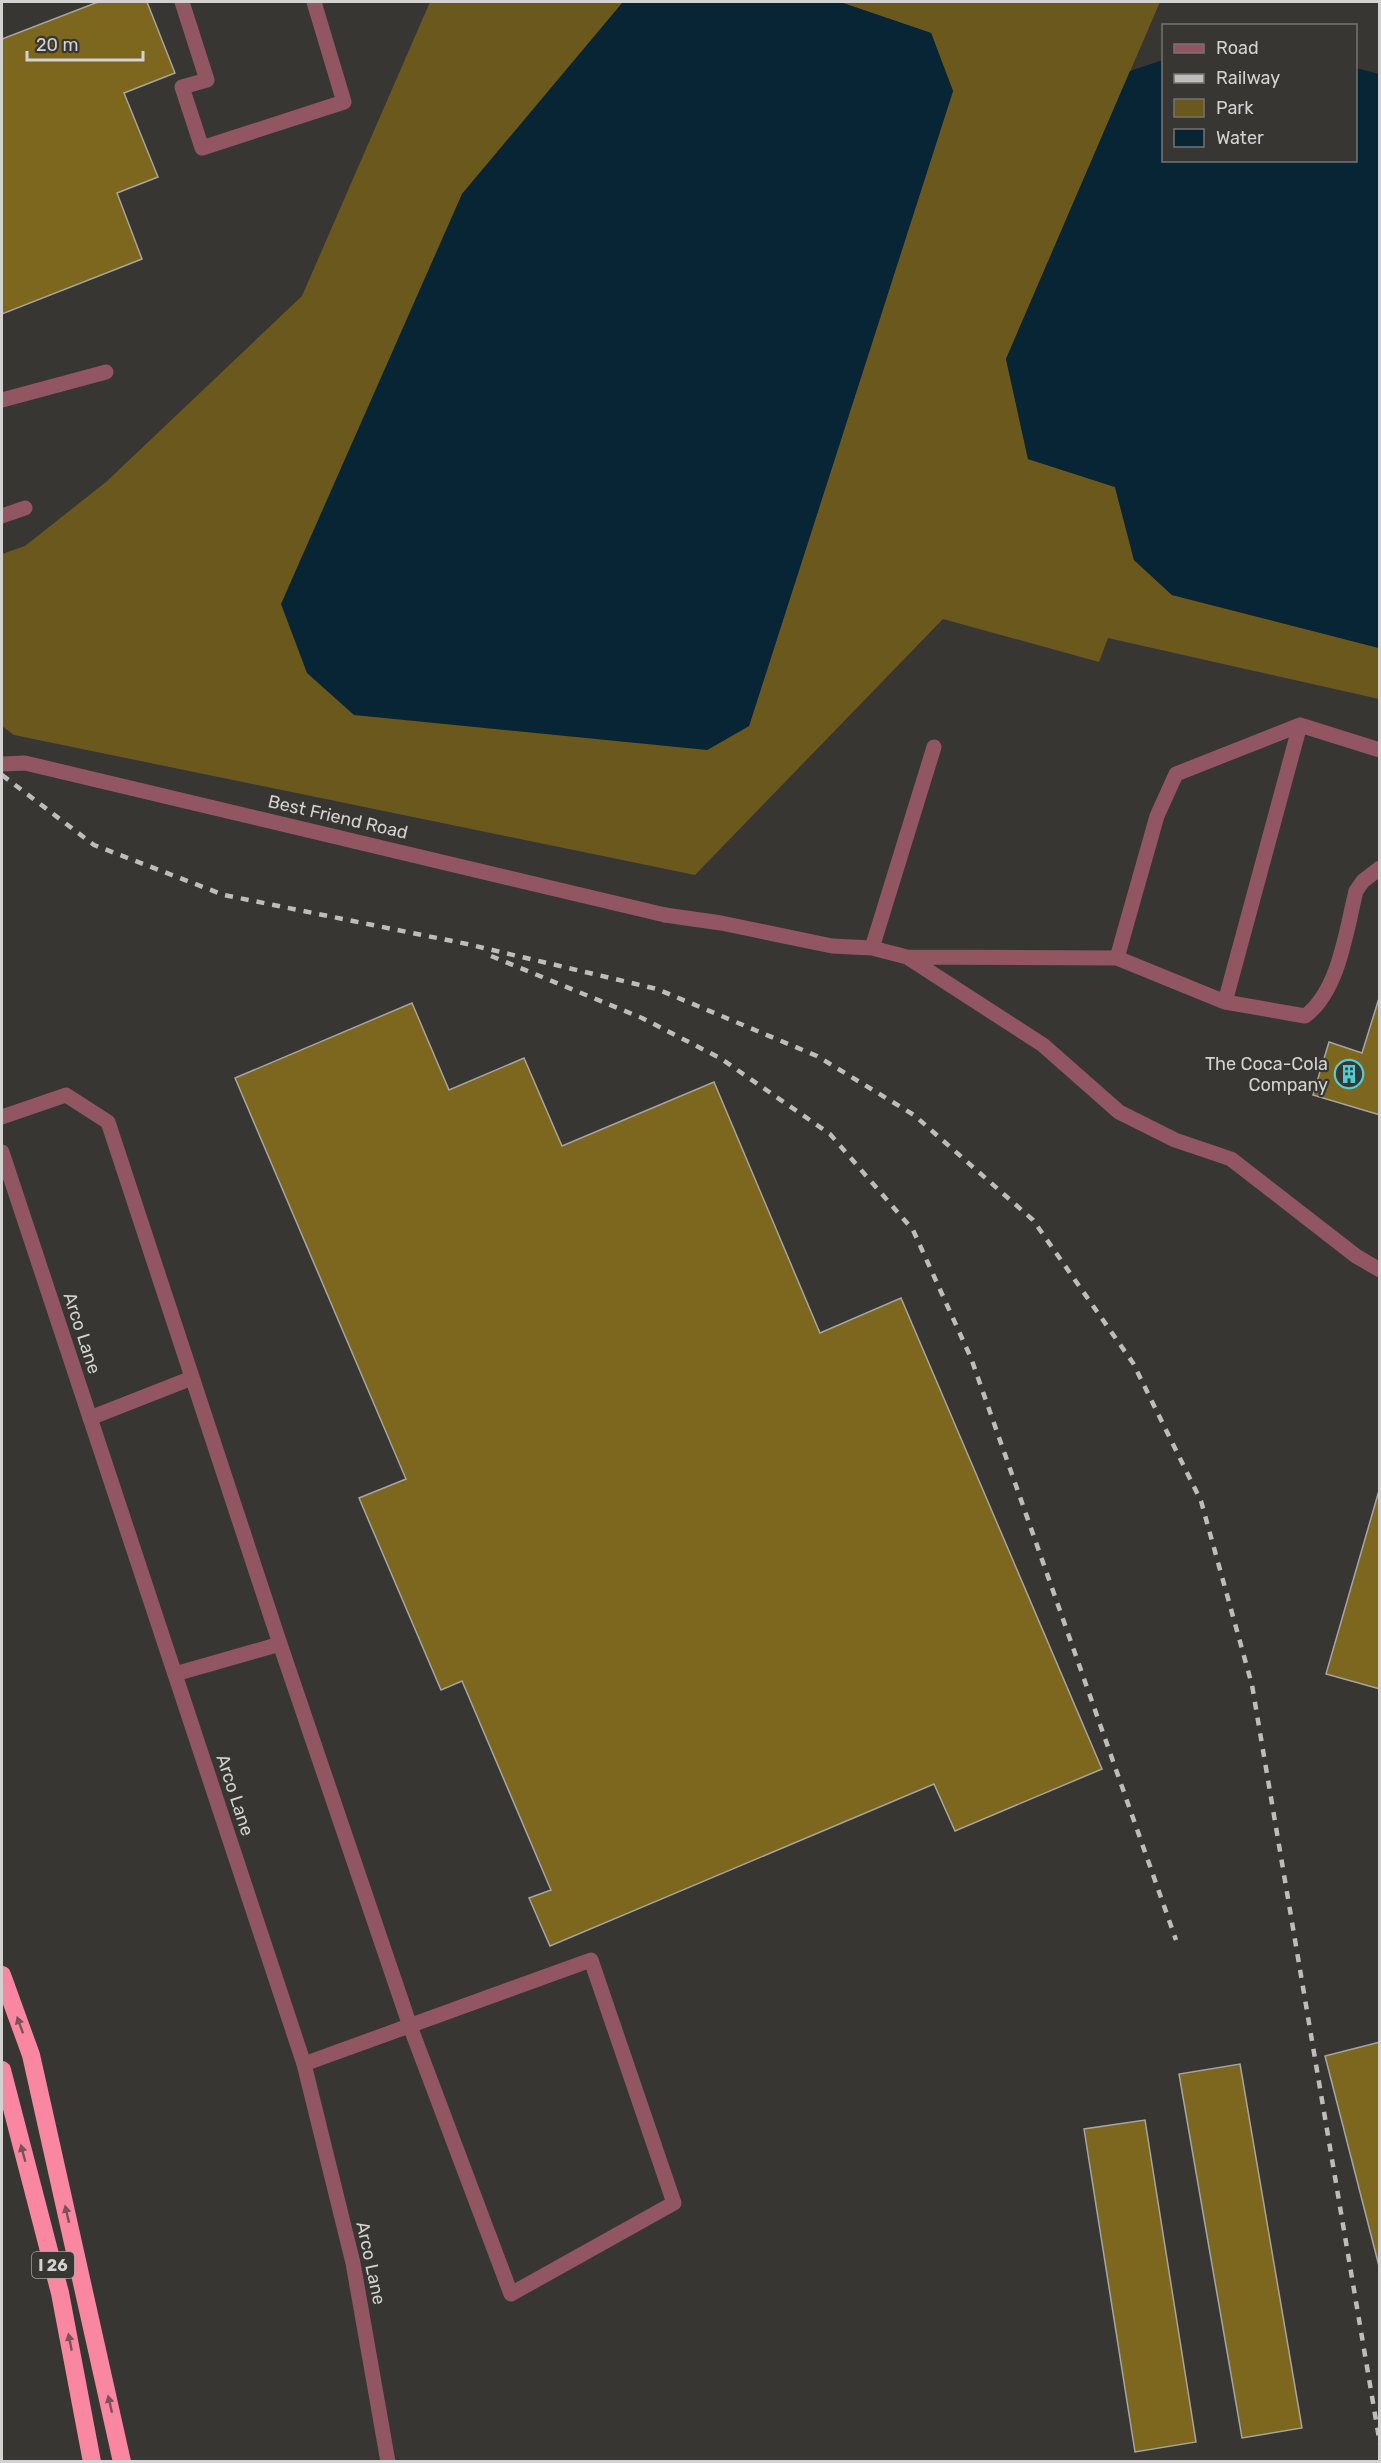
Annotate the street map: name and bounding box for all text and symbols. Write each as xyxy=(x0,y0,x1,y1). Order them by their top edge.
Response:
scale bar xyxy=(27,24,142,62)
legend xyxy=(1162,24,1357,162)
text: 20 m xyxy=(36,34,78,56)
text: Road xyxy=(1216,37,1259,59)
text: Railway xyxy=(1216,67,1280,89)
text: Park xyxy=(1216,97,1254,119)
text: Water xyxy=(1216,127,1264,149)
street label: Best Friend Road xyxy=(266,790,410,844)
place label: The Coca-Cola Company xyxy=(1205,1053,1328,1096)
building icon: The Coca-Cola Company xyxy=(1333,1058,1365,1090)
street label: Arco Lane xyxy=(58,1289,106,1377)
street label: Arco Lane xyxy=(211,1751,259,1839)
one-way arrow xyxy=(14,2016,24,2034)
one-way arrow xyxy=(18,2144,28,2162)
one-way arrow xyxy=(61,2205,71,2223)
street label: Arco Lane xyxy=(351,2219,391,2307)
road number: I 26 xyxy=(32,2252,74,2278)
one-way arrow xyxy=(65,2332,74,2351)
one-way arrow xyxy=(104,2395,114,2414)

